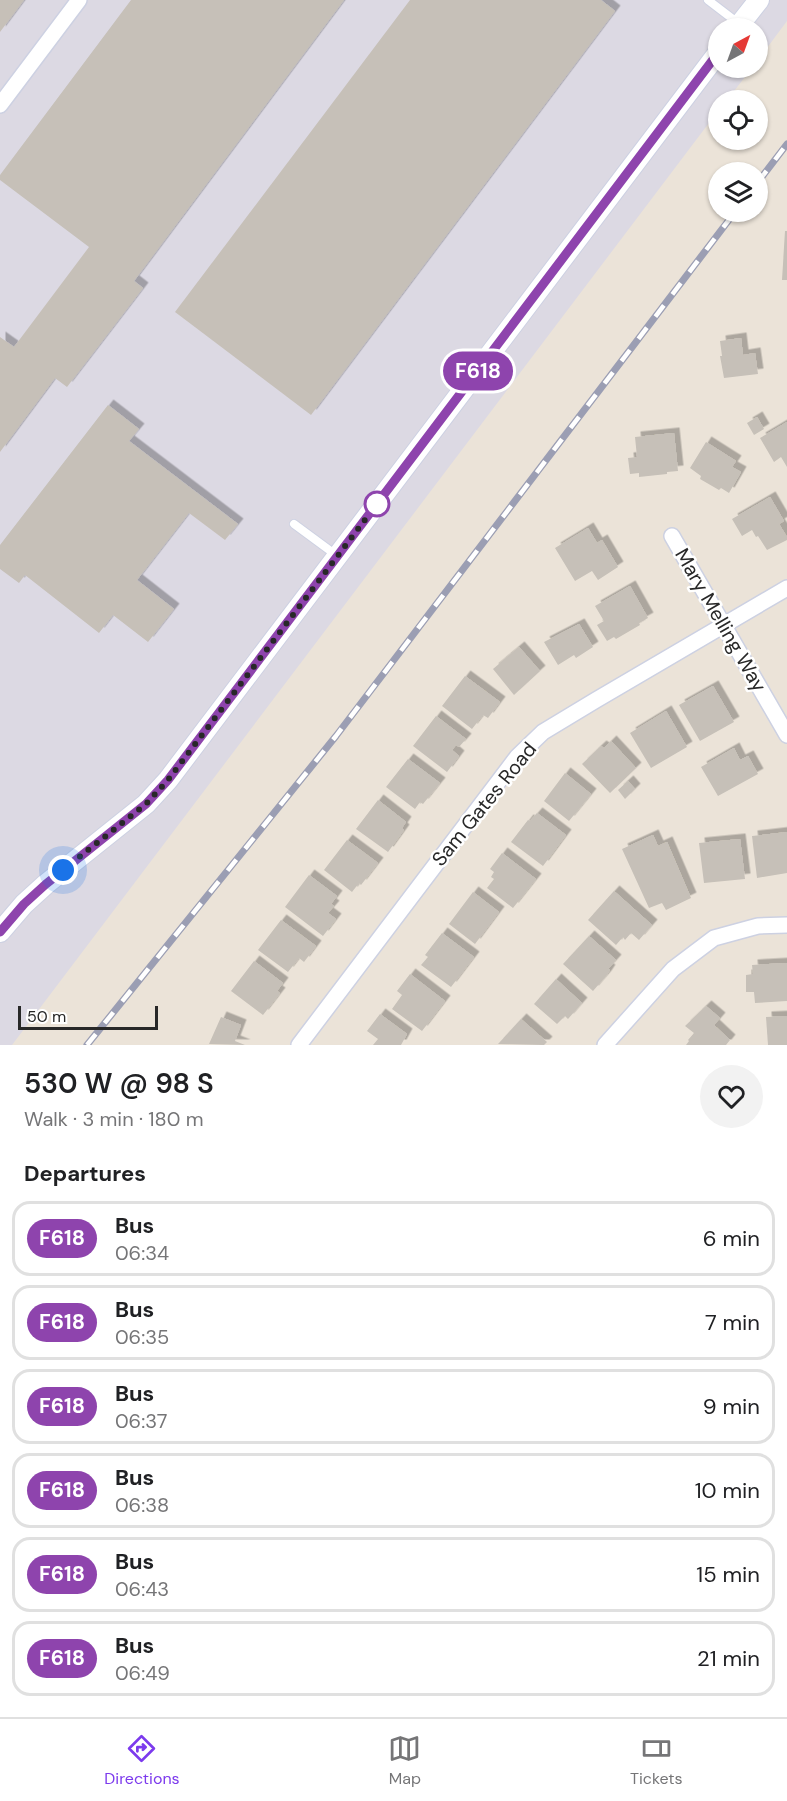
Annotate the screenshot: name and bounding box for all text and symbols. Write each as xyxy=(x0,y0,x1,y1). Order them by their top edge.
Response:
north arrow xyxy=(708,18,768,78)
map controls xyxy=(708,18,768,222)
button: locate xyxy=(708,90,768,150)
button: layers xyxy=(708,162,768,222)
line badge: F618 xyxy=(436,352,520,391)
text: F618 xyxy=(455,357,501,385)
unlabelled marker xyxy=(364,491,390,517)
street label: Mary Melling Way xyxy=(669,544,773,696)
street label: Sam Gates Road xyxy=(426,737,542,871)
your location xyxy=(48,855,78,885)
scale bar xyxy=(18,1003,158,1030)
text: 50 m xyxy=(27,1006,66,1027)
text: 530 W @ 98 S xyxy=(24,1065,214,1102)
button: heart xyxy=(700,1065,763,1128)
text: Walk · 3 min · 180 m xyxy=(24,1106,203,1132)
text: Departures xyxy=(24,1159,146,1188)
text: Bus xyxy=(115,1211,154,1240)
text: F618 xyxy=(39,1224,85,1252)
text: 6 min xyxy=(703,1224,760,1253)
text: 06:34 xyxy=(115,1240,169,1266)
text: Bus xyxy=(115,1295,154,1324)
text: F618 xyxy=(39,1308,85,1336)
text: 7 min xyxy=(705,1308,760,1337)
text: 06:35 xyxy=(115,1324,169,1350)
text: Bus xyxy=(115,1379,154,1408)
text: F618 xyxy=(39,1392,85,1420)
text: 9 min xyxy=(703,1392,760,1421)
text: 06:37 xyxy=(115,1408,167,1434)
text: Bus xyxy=(115,1463,154,1492)
text: F618 xyxy=(39,1476,85,1504)
text: 10 min xyxy=(695,1476,760,1505)
text: 06:38 xyxy=(115,1492,169,1518)
text: Bus xyxy=(115,1547,154,1576)
text: F618 xyxy=(39,1560,85,1588)
text: 15 min xyxy=(696,1560,760,1589)
text: 06:43 xyxy=(115,1576,169,1602)
text: Bus xyxy=(115,1631,154,1660)
text: F618 xyxy=(39,1644,85,1672)
text: 21 min xyxy=(697,1644,760,1673)
text: 06:49 xyxy=(115,1660,170,1686)
tab: Directions xyxy=(104,1732,180,1789)
tab: Map xyxy=(388,1732,421,1789)
tab: Tickets xyxy=(630,1732,683,1789)

